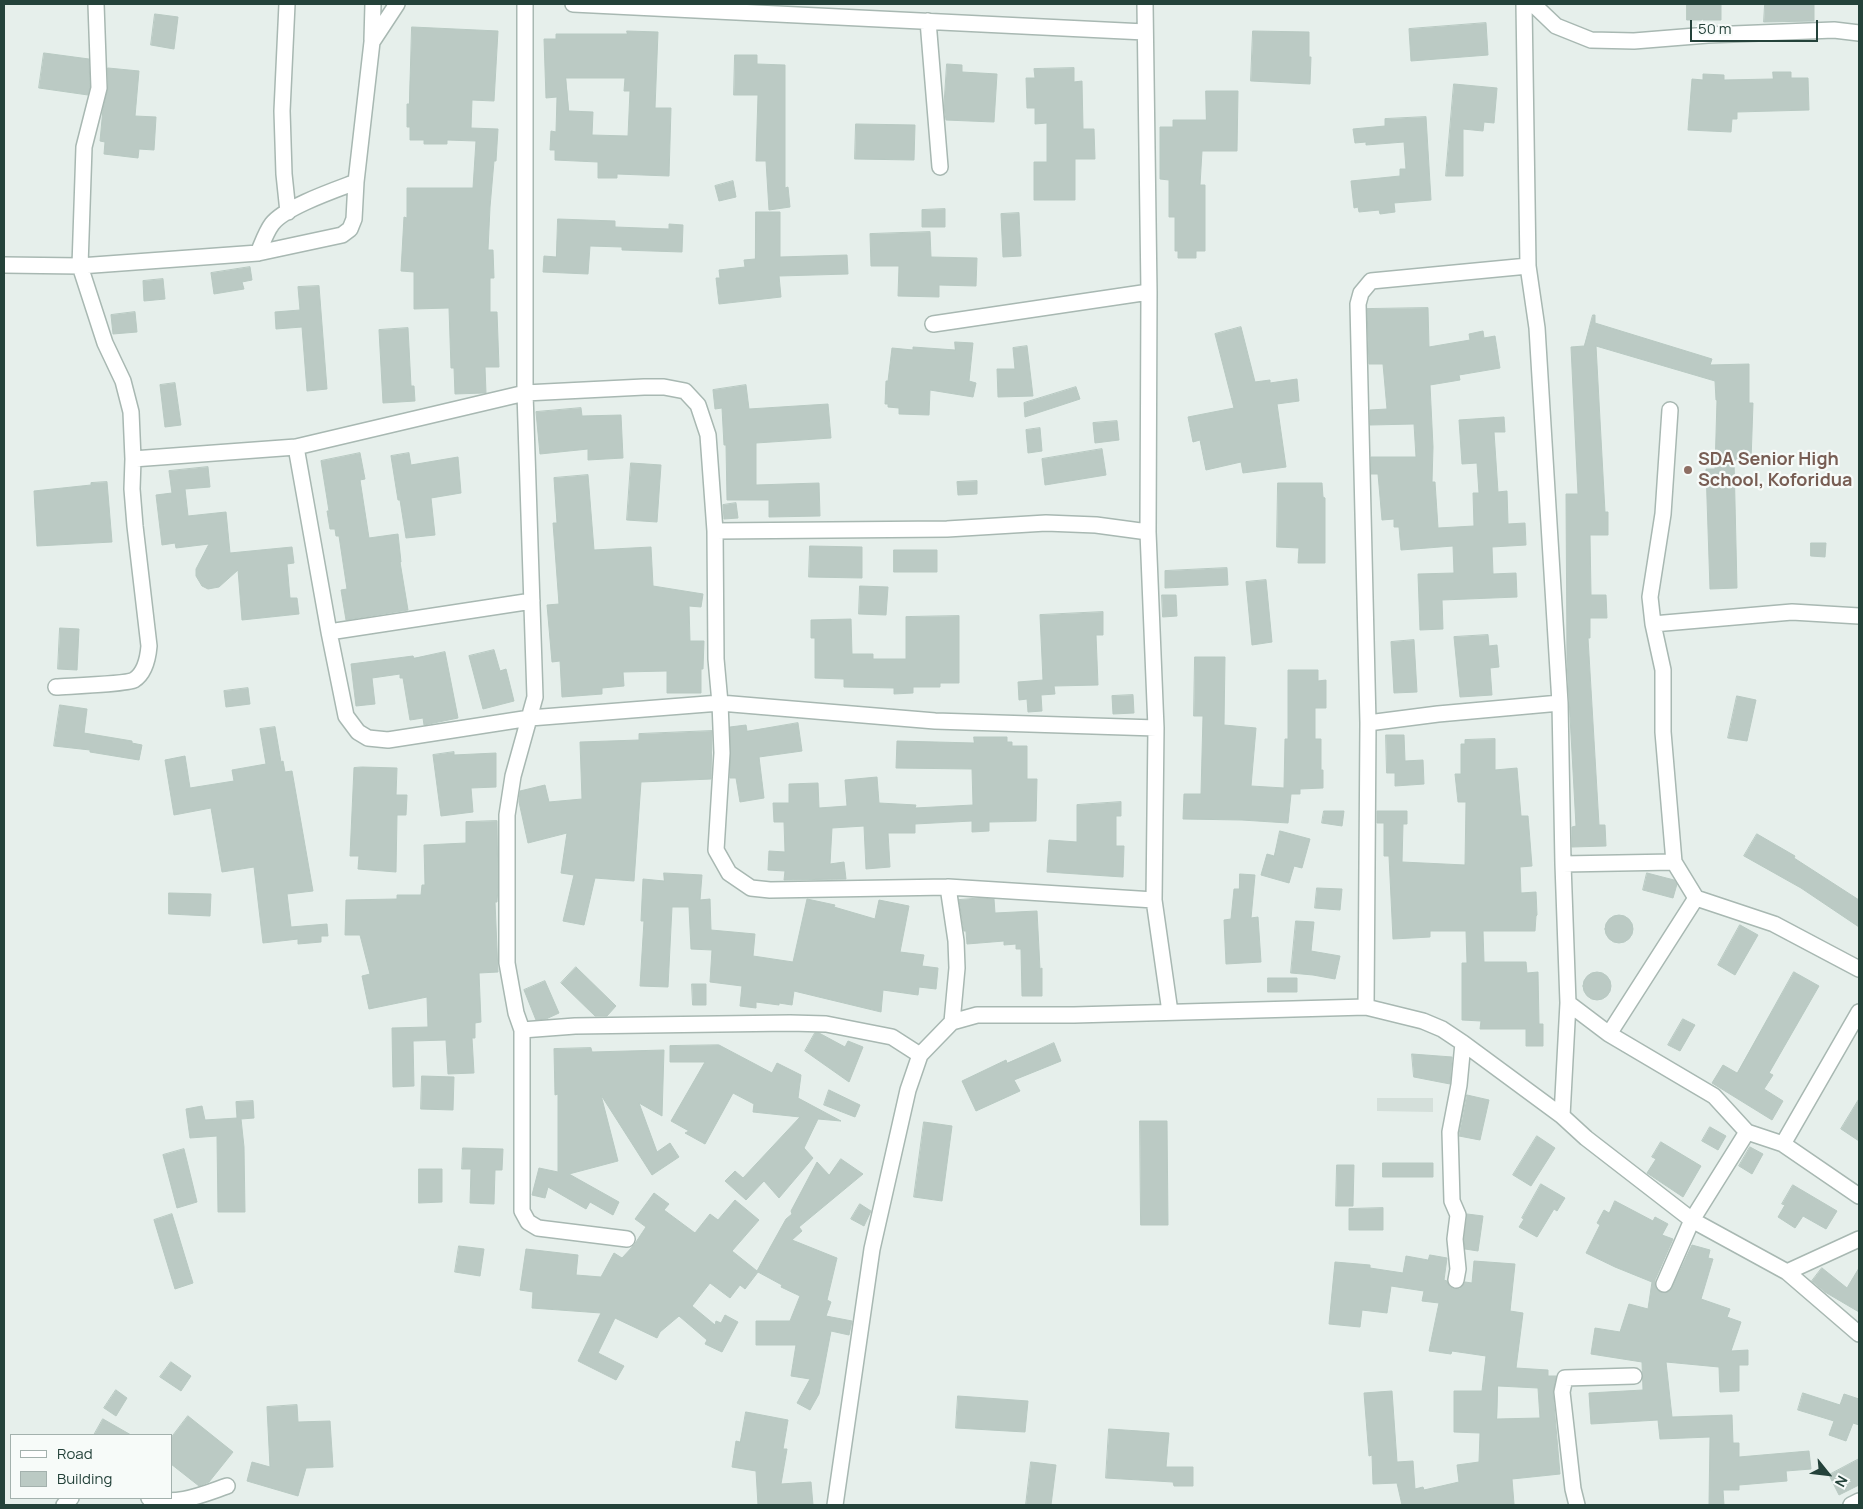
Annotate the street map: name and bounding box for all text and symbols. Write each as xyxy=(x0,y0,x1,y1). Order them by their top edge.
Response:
scale bar xyxy=(1693,10,1820,42)
text: 50 m xyxy=(1698,18,1732,39)
place label: SDA Senior High School, Koforidua xyxy=(1698,449,1852,492)
marker: SDA Senior High School, Koforidua xyxy=(1682,464,1694,476)
legend xyxy=(10,1434,172,1499)
text: Road xyxy=(57,1443,93,1464)
north arrow xyxy=(1803,1449,1853,1499)
text: Building xyxy=(57,1468,112,1489)
text: N xyxy=(1831,1473,1852,1491)

